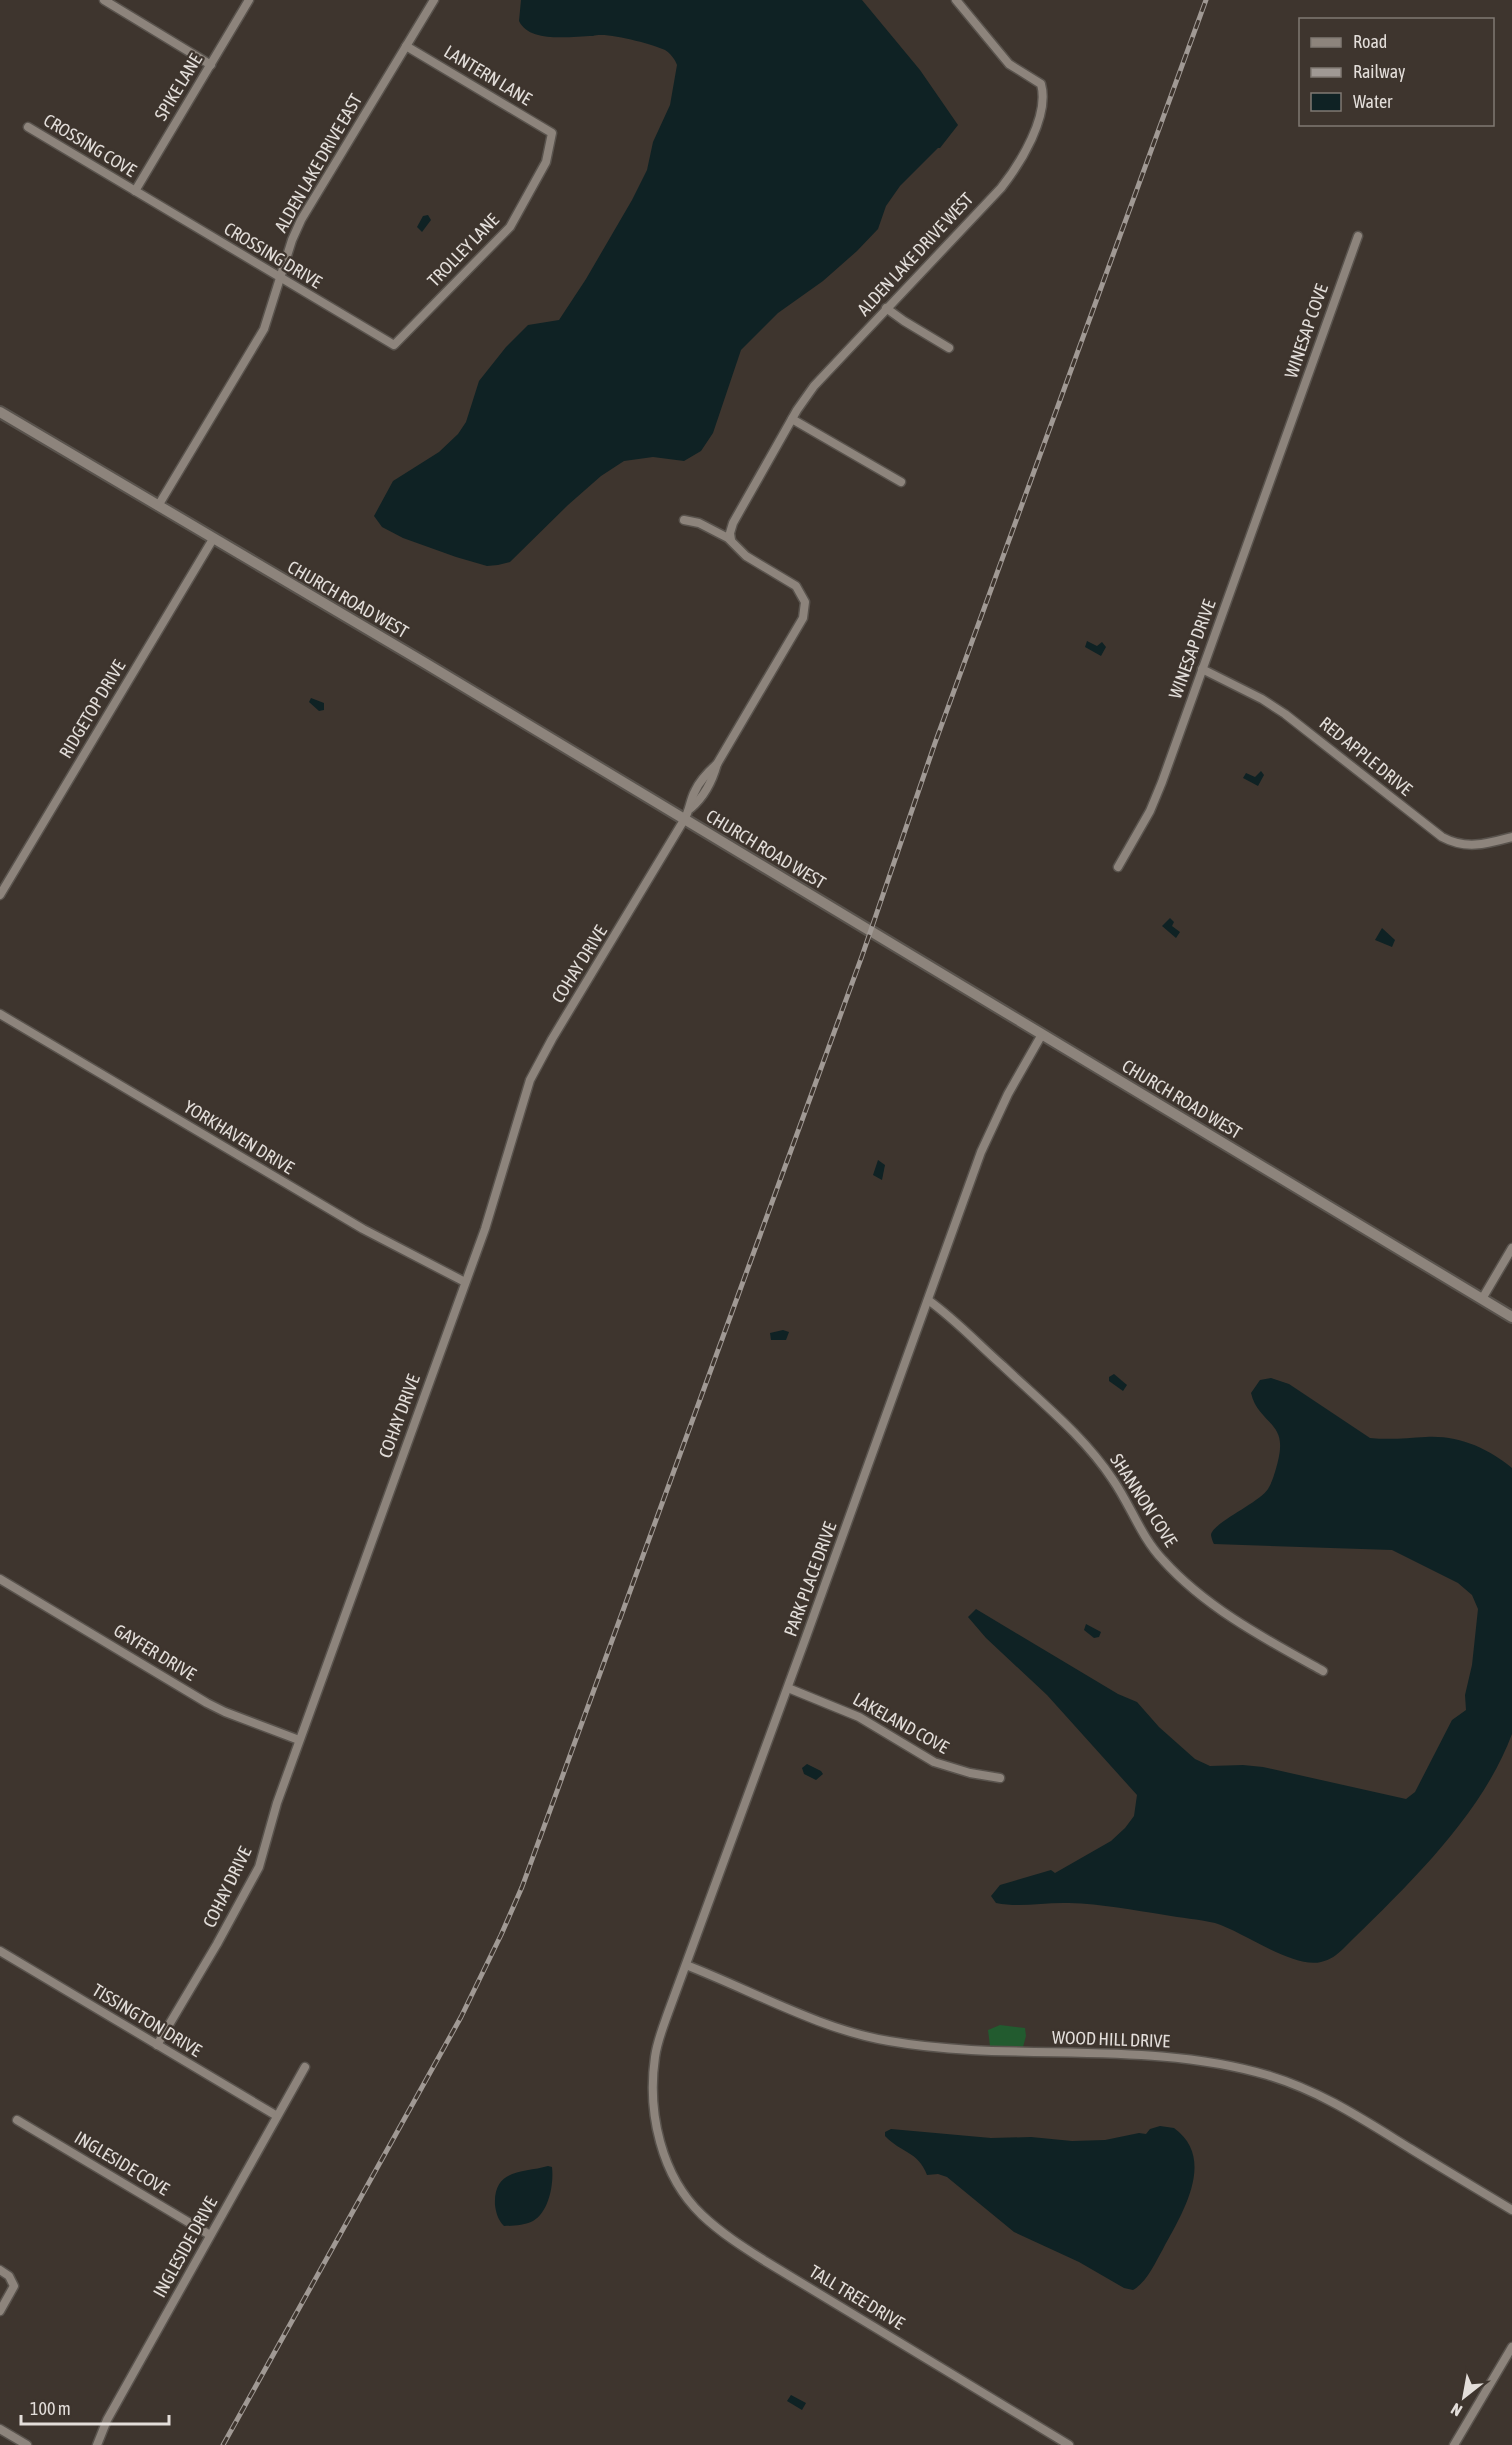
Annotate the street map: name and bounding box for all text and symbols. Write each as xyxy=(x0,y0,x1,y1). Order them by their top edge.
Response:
legend xyxy=(1299,18,1494,126)
text: Road xyxy=(1353,31,1387,52)
street label: LANTERN LANE xyxy=(441,41,536,109)
street label: SPIKE LANE xyxy=(150,50,206,124)
text: Railway xyxy=(1353,61,1405,82)
street label: ALDEN LAKE DRIVE EAST xyxy=(270,90,366,236)
text: Water xyxy=(1353,91,1393,112)
street label: CROSSING COVE xyxy=(40,109,140,181)
street label: ALDEN LAKE DRIVE WEST xyxy=(853,188,977,320)
street label: TROLLEY LANE xyxy=(423,209,503,291)
street label: CROSSING DRIVE xyxy=(220,218,326,292)
street label: WINESAP COVE xyxy=(1280,281,1332,381)
street label: CHURCH ROAD WEST xyxy=(284,556,412,642)
street label: WINESAP DRIVE xyxy=(1164,596,1220,701)
street label: RIDGETOP DRIVE xyxy=(55,656,130,762)
street label: RED APPLE DRIVE xyxy=(1316,712,1417,800)
street label: CHURCH ROAD WEST xyxy=(702,805,830,893)
street label: COHAY DRIVE xyxy=(547,921,611,1007)
street label: CHURCH ROAD WEST xyxy=(1118,1055,1246,1143)
street label: YORKHAVEN DRIVE xyxy=(180,1096,298,1178)
street label: COHAY DRIVE xyxy=(374,1371,424,1461)
street label: SHANNON COVE xyxy=(1106,1450,1182,1551)
street label: PARK PLACE DRIVE xyxy=(780,1519,841,1639)
street label: GAYFER DRIVE xyxy=(110,1619,200,1685)
street label: LAKELAND COVE xyxy=(850,1688,953,1758)
street label: COHAY DRIVE xyxy=(198,1843,256,1931)
street label: TISSINGTON DRIVE xyxy=(89,1979,206,2061)
street label: WOOD HILL DRIVE xyxy=(1052,2026,1171,2052)
street label: INGLESIDE COVE xyxy=(71,2127,173,2200)
street label: INGLESIDE DRIVE xyxy=(149,2193,221,2301)
street label: TALL TREE DRIVE xyxy=(806,2260,909,2334)
north arrow xyxy=(1434,2367,1494,2427)
scale bar xyxy=(21,2388,170,2426)
text: 100 m xyxy=(30,2398,71,2419)
text: N xyxy=(1448,2400,1465,2420)

